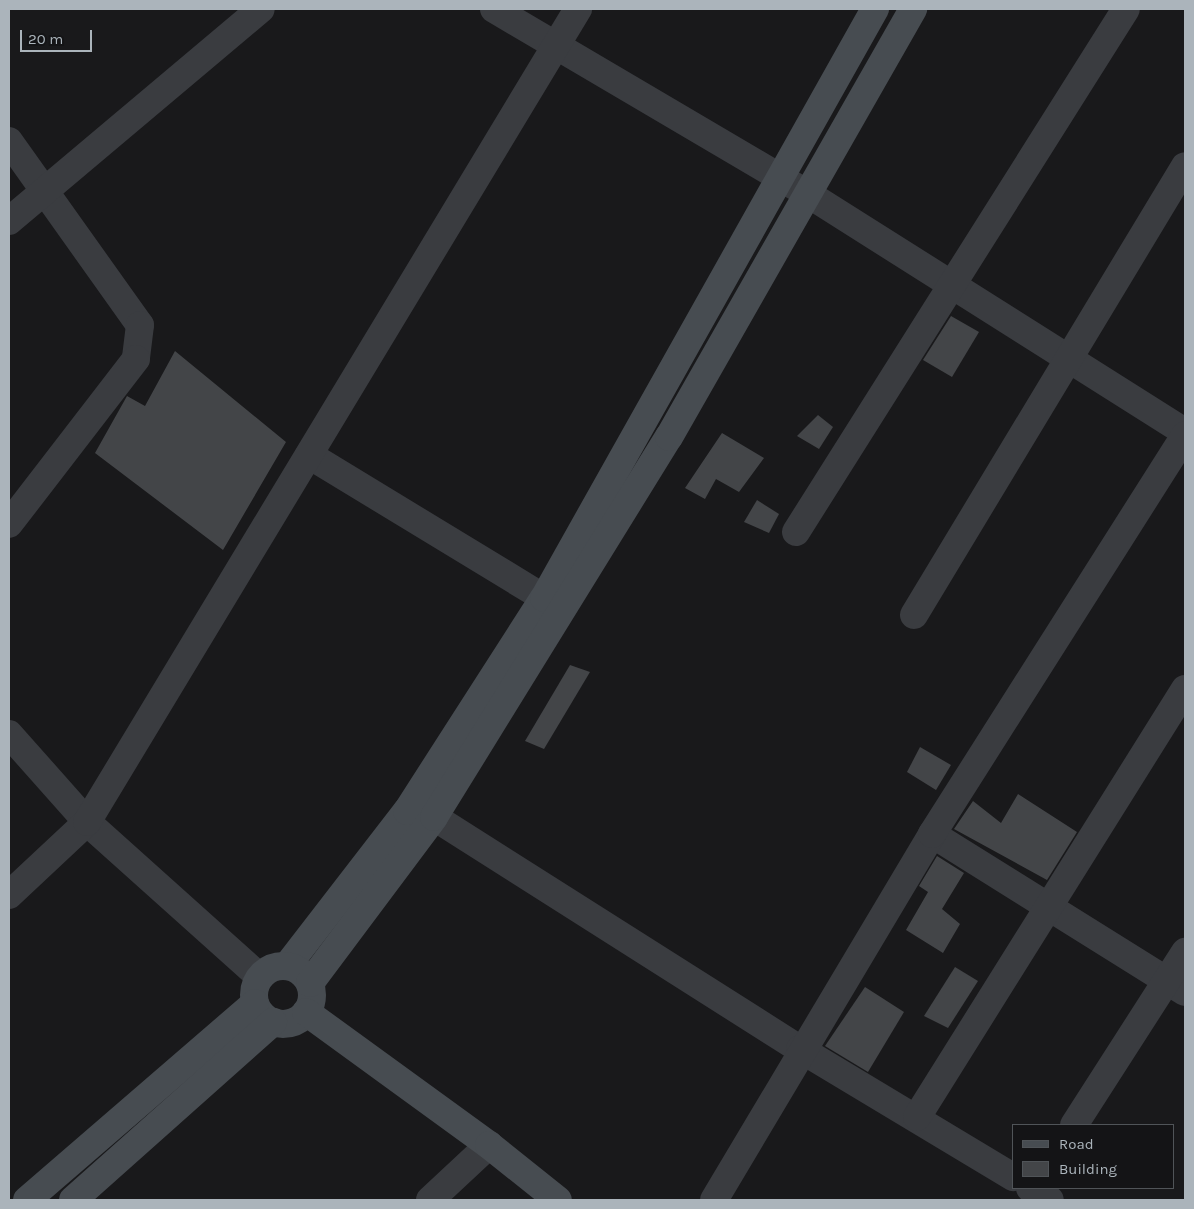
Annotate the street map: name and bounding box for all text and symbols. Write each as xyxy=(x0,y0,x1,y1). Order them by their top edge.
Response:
scale bar xyxy=(22,20,95,52)
text: 20 m xyxy=(28,30,63,48)
legend xyxy=(1012,1124,1174,1189)
text: Road xyxy=(1059,1135,1094,1153)
text: Building xyxy=(1059,1160,1117,1178)

